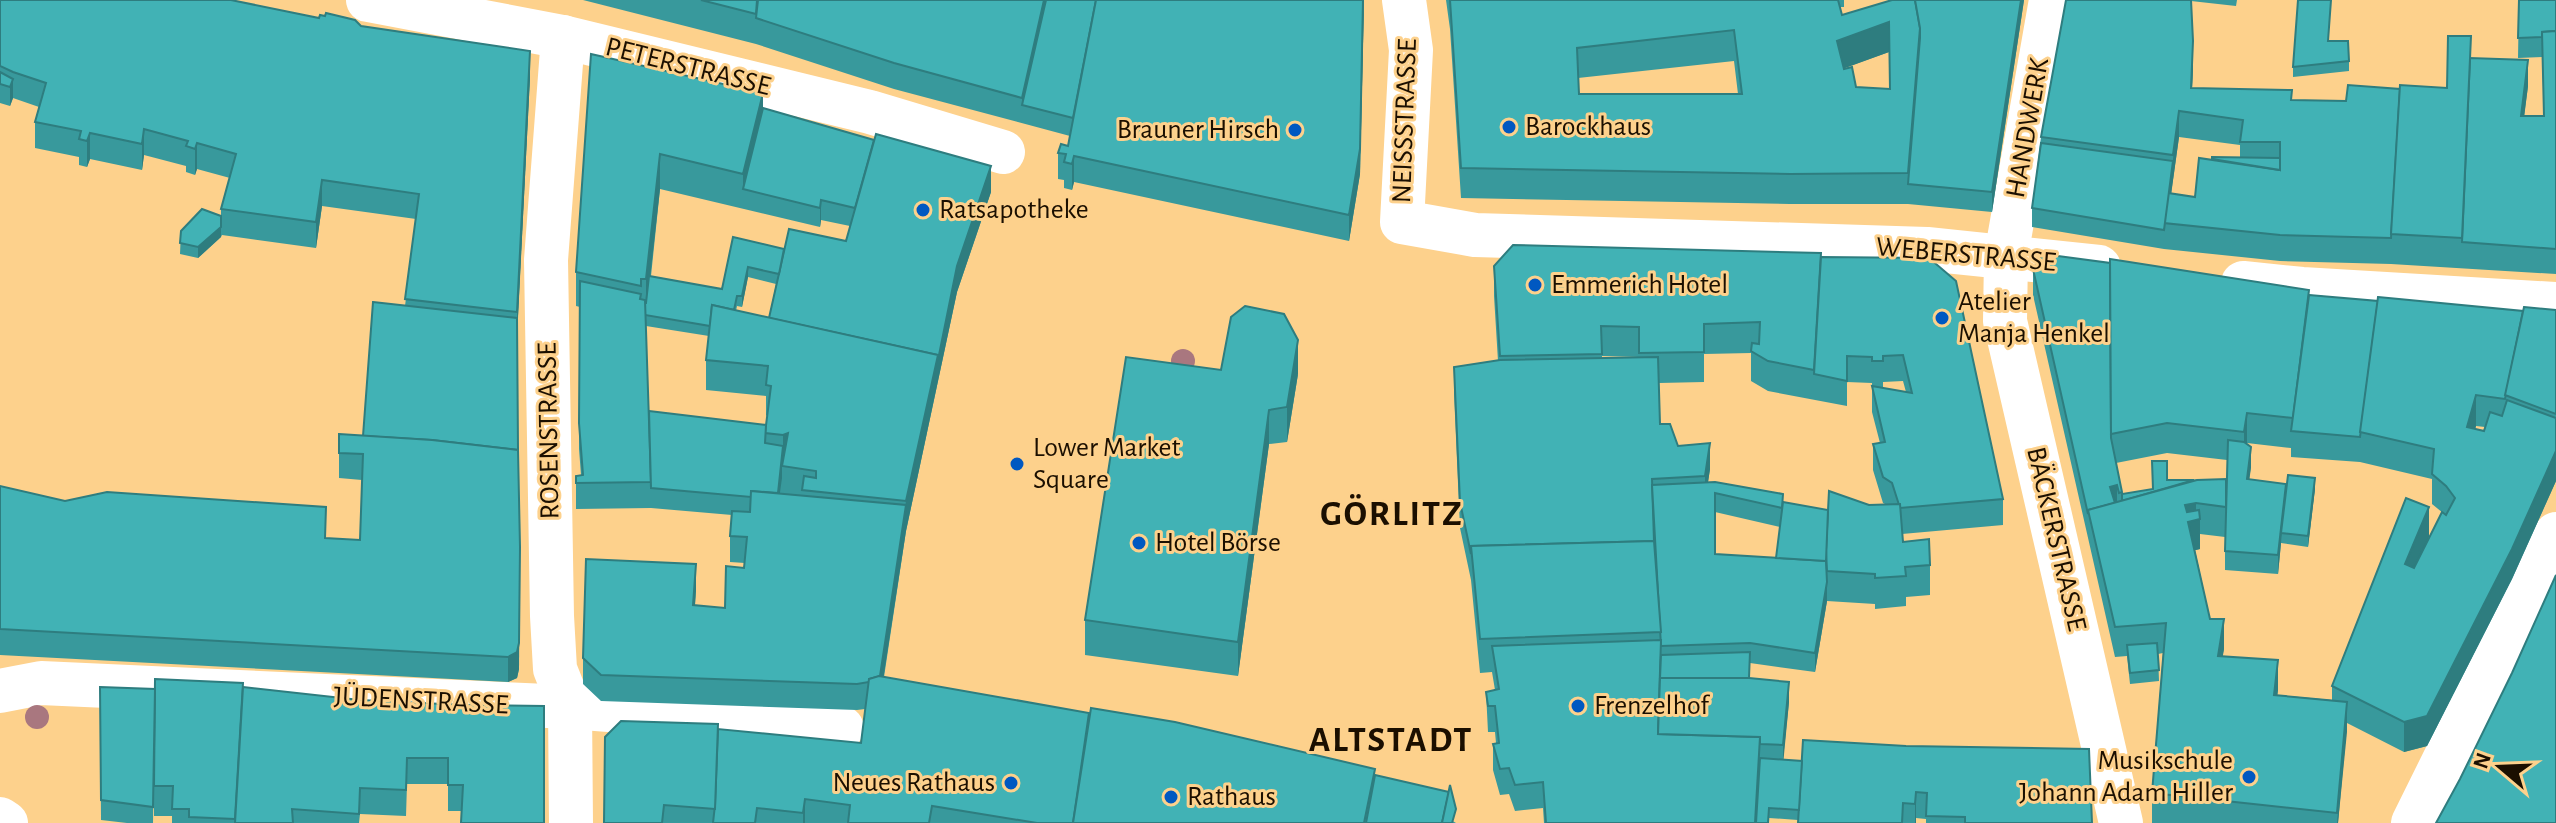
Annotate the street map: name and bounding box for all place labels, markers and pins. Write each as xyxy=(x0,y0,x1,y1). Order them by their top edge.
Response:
place label: Barockhaus xyxy=(1525,113,1651,141)
place label: Brauner Hirsch xyxy=(1117,116,1279,144)
marker: Barockhaus xyxy=(1500,118,1518,136)
marker: Brauner Hirsch xyxy=(1286,121,1304,139)
place label: Ratsapotheke xyxy=(939,196,1089,224)
marker: Ratsapotheke xyxy=(914,201,932,219)
place label: Emmerich Hotel xyxy=(1551,271,1728,299)
marker: Emmerich Hotel xyxy=(1526,276,1544,294)
place label: Atelier Manja Henkel xyxy=(1958,288,2110,348)
marker: Atelier Manja Henkel xyxy=(1933,309,1951,327)
place label: Lower Market Square xyxy=(1033,434,1180,494)
marker: Lower Market Square xyxy=(1008,455,1026,473)
place label: Hotel Börse xyxy=(1155,529,1281,557)
marker: Hotel Börse xyxy=(1130,534,1148,552)
place label: Frenzelhof xyxy=(1594,692,1710,720)
marker: Frenzelhof xyxy=(1569,697,1587,715)
place label: Musikschule Johann Adam Hiller xyxy=(2019,747,2233,807)
marker: Musikschule Johann Adam Hiller xyxy=(2240,768,2258,786)
place label: Neues Rathaus xyxy=(832,769,995,797)
marker: Neues Rathaus xyxy=(1002,774,1020,792)
place label: Rathaus xyxy=(1187,783,1276,811)
marker: Rathaus xyxy=(1162,788,1180,806)

